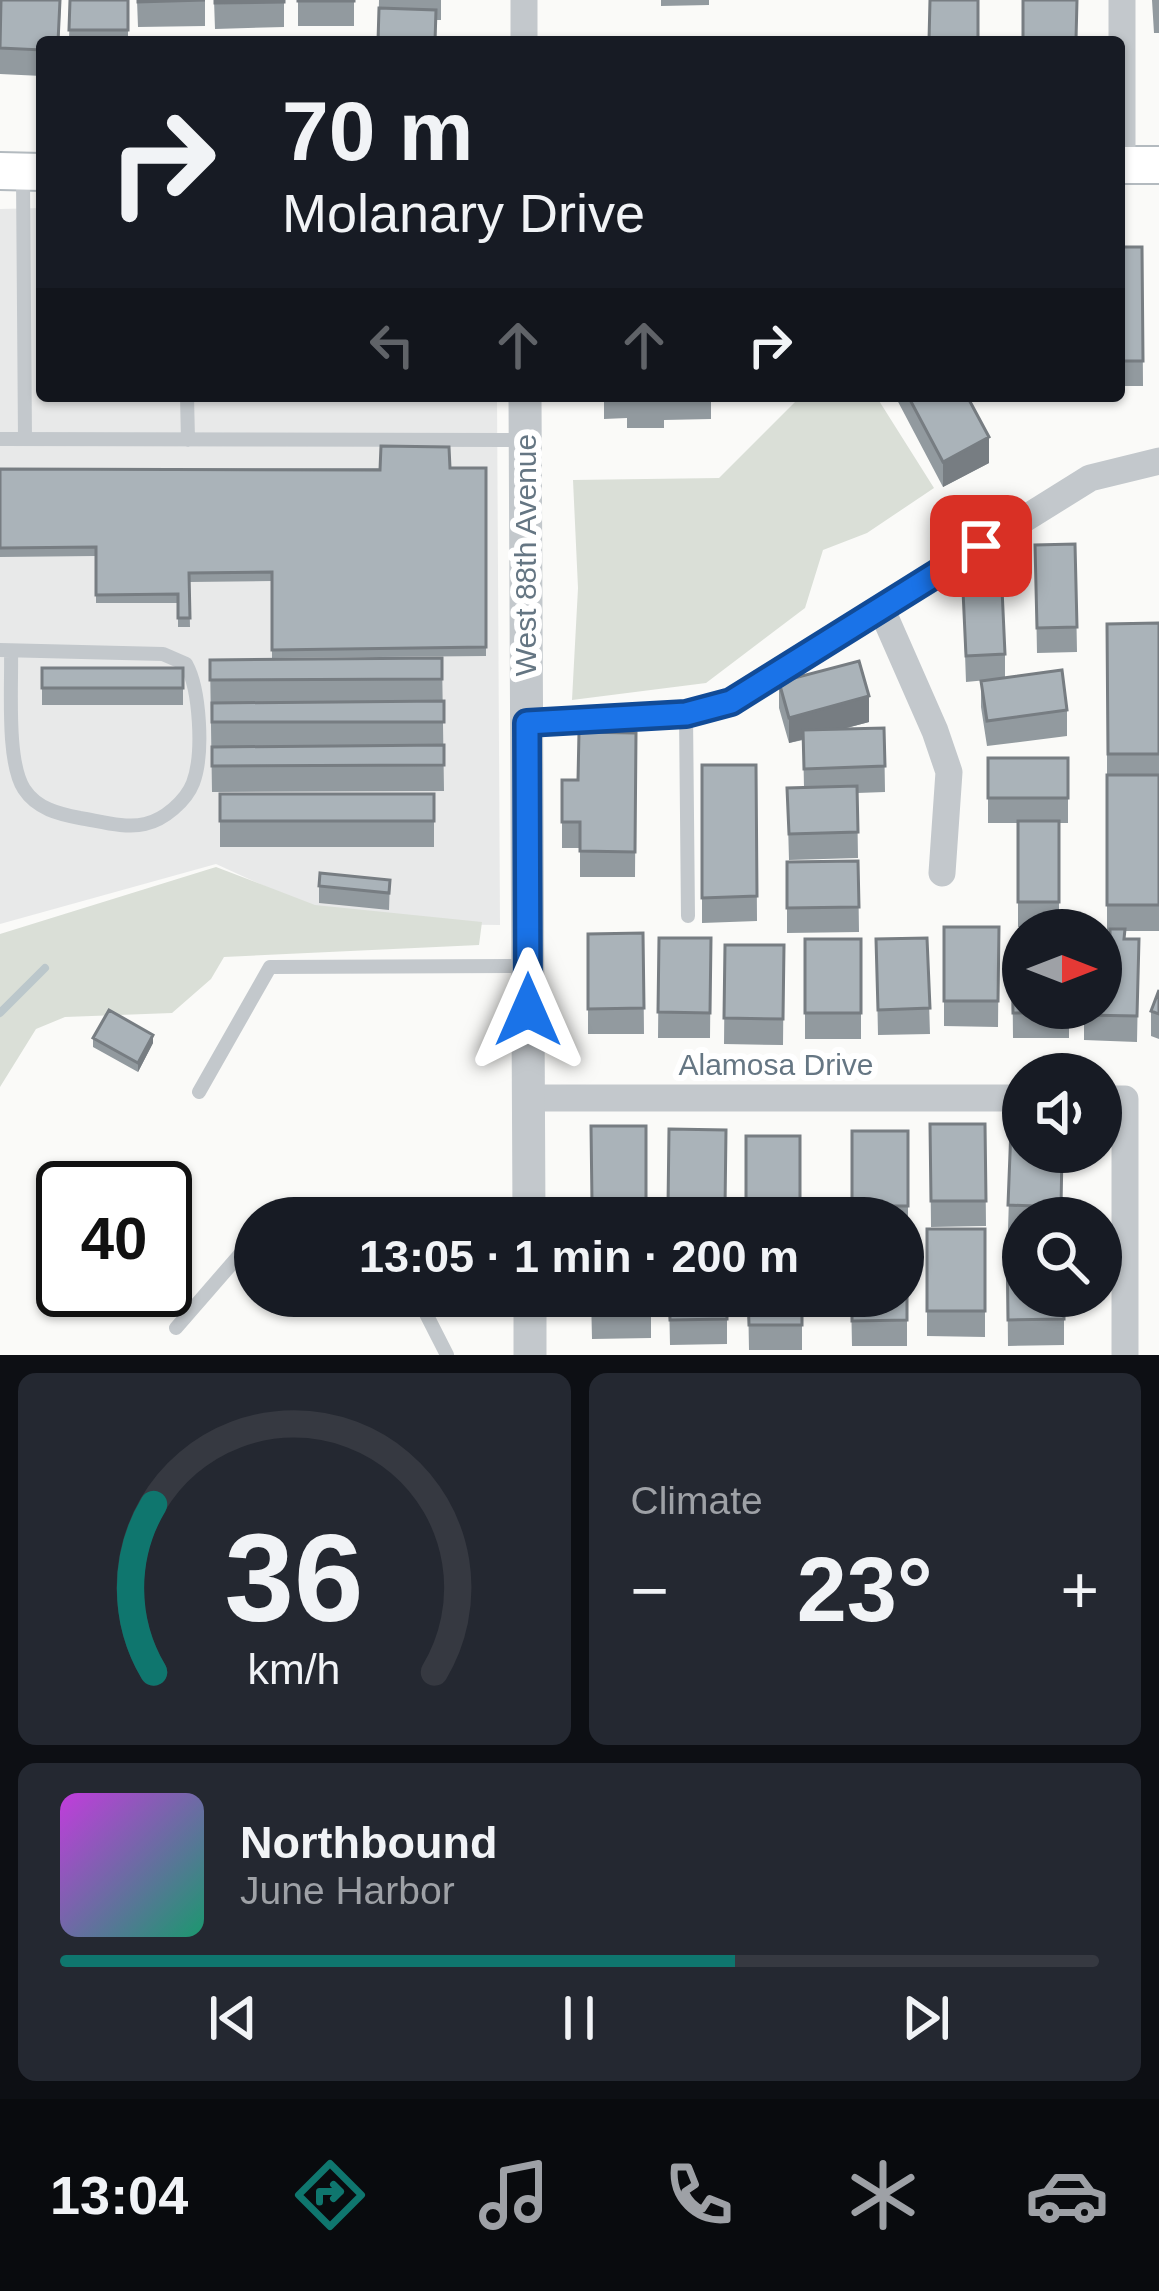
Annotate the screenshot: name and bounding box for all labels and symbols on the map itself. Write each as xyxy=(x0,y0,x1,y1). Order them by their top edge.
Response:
street label: West 88th Avenue xyxy=(509,434,542,676)
pin xyxy=(930,495,1032,597)
north arrow xyxy=(1002,909,1122,1029)
position arrow xyxy=(465,947,591,1073)
street label: Alamosa Drive xyxy=(678,1048,874,1081)
speed limit sign: 40 xyxy=(36,1161,192,1317)

